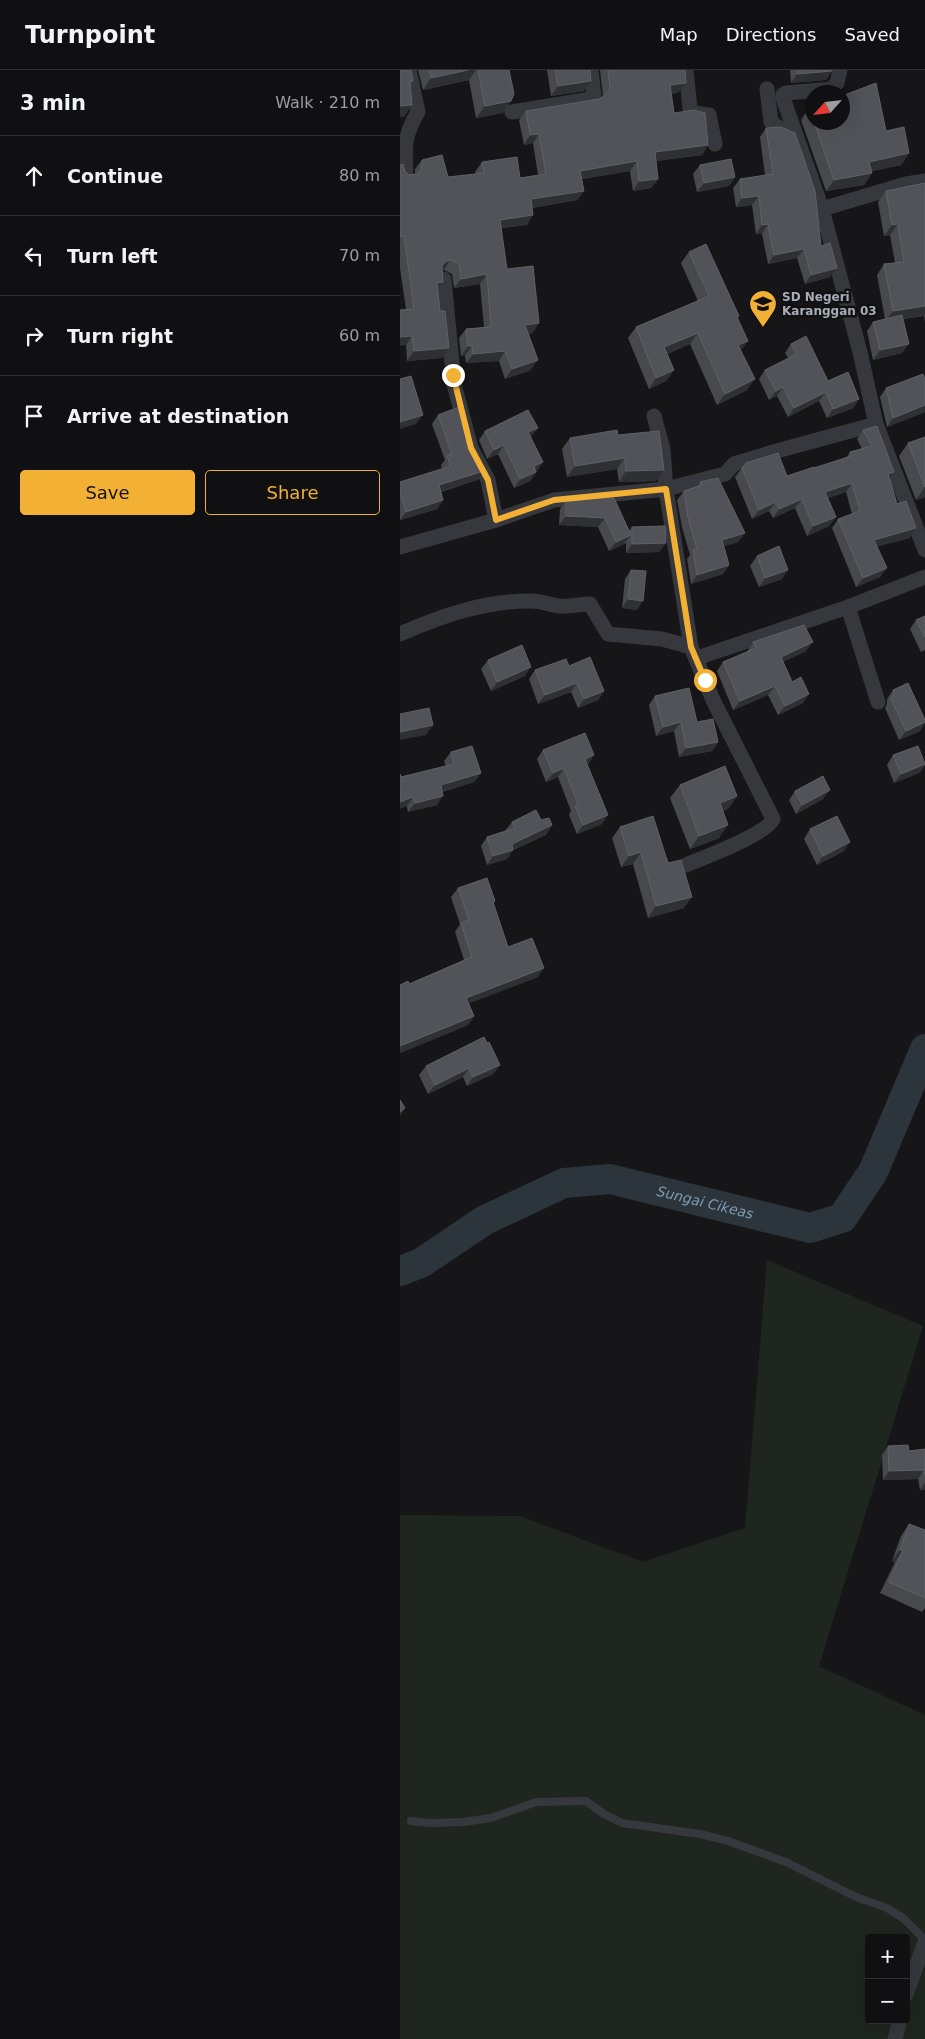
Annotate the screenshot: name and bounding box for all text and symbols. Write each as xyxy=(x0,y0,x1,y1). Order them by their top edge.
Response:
text: Turnpoint xyxy=(25,21,155,49)
text: Map xyxy=(660,24,698,45)
text: Directions xyxy=(726,24,816,45)
text: Saved xyxy=(844,24,900,45)
north arrow xyxy=(805,85,850,130)
text: 3 min xyxy=(20,91,86,115)
text: Walk · 210 m xyxy=(275,93,380,112)
icon: ahead xyxy=(20,162,48,190)
text: Continue xyxy=(67,165,163,187)
text: 80 m xyxy=(339,166,380,185)
icon: left xyxy=(20,242,48,270)
text: Turn left xyxy=(67,245,158,267)
text: 70 m xyxy=(339,246,380,265)
school or university icon: SD Negeri Karanggan 03 xyxy=(748,289,778,328)
place label: SD Negeri Karanggan 03 xyxy=(782,290,877,318)
icon: right xyxy=(20,322,48,350)
text: Turn right xyxy=(67,325,173,347)
text: 60 m xyxy=(339,326,380,345)
route end xyxy=(442,364,465,387)
icon: arrive xyxy=(20,402,48,430)
text: Arrive at destination xyxy=(67,405,289,427)
button: Save xyxy=(20,470,195,515)
button: Share xyxy=(205,470,380,515)
route start xyxy=(694,669,717,692)
water label: Sungai Cikeas xyxy=(655,1183,755,1222)
map controls xyxy=(865,1934,910,2024)
button: + xyxy=(865,1934,910,1979)
button: − xyxy=(865,1979,910,2024)

